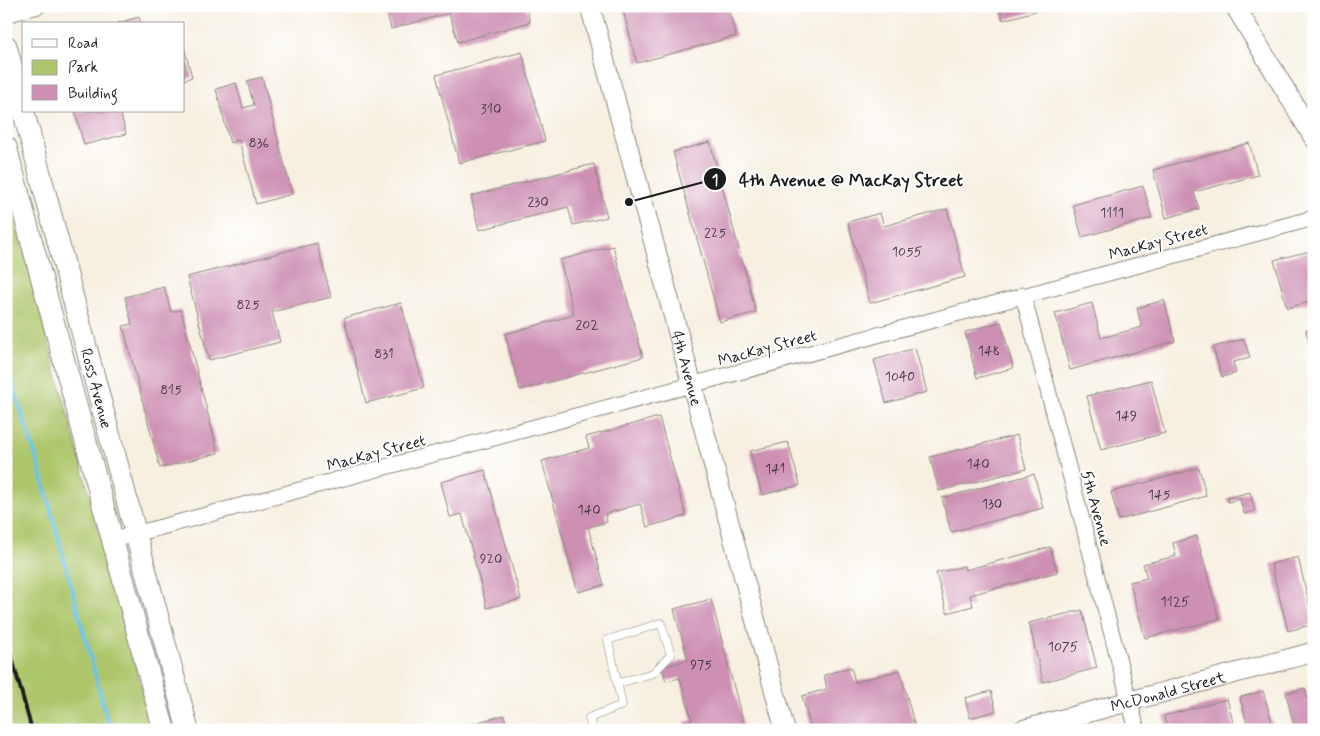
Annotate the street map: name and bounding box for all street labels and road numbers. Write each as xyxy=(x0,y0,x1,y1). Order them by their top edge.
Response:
street label: MacKay Street xyxy=(1107,219,1210,266)
street label: MacKay Street xyxy=(716,325,819,372)
street label: 4th Avenue xyxy=(666,328,706,409)
street label: Ross Avenue xyxy=(75,346,116,431)
street label: MacKay Street xyxy=(325,430,428,477)
street label: 5th Avenue xyxy=(1075,468,1116,549)
street label: McDonald Street xyxy=(1108,667,1229,718)

